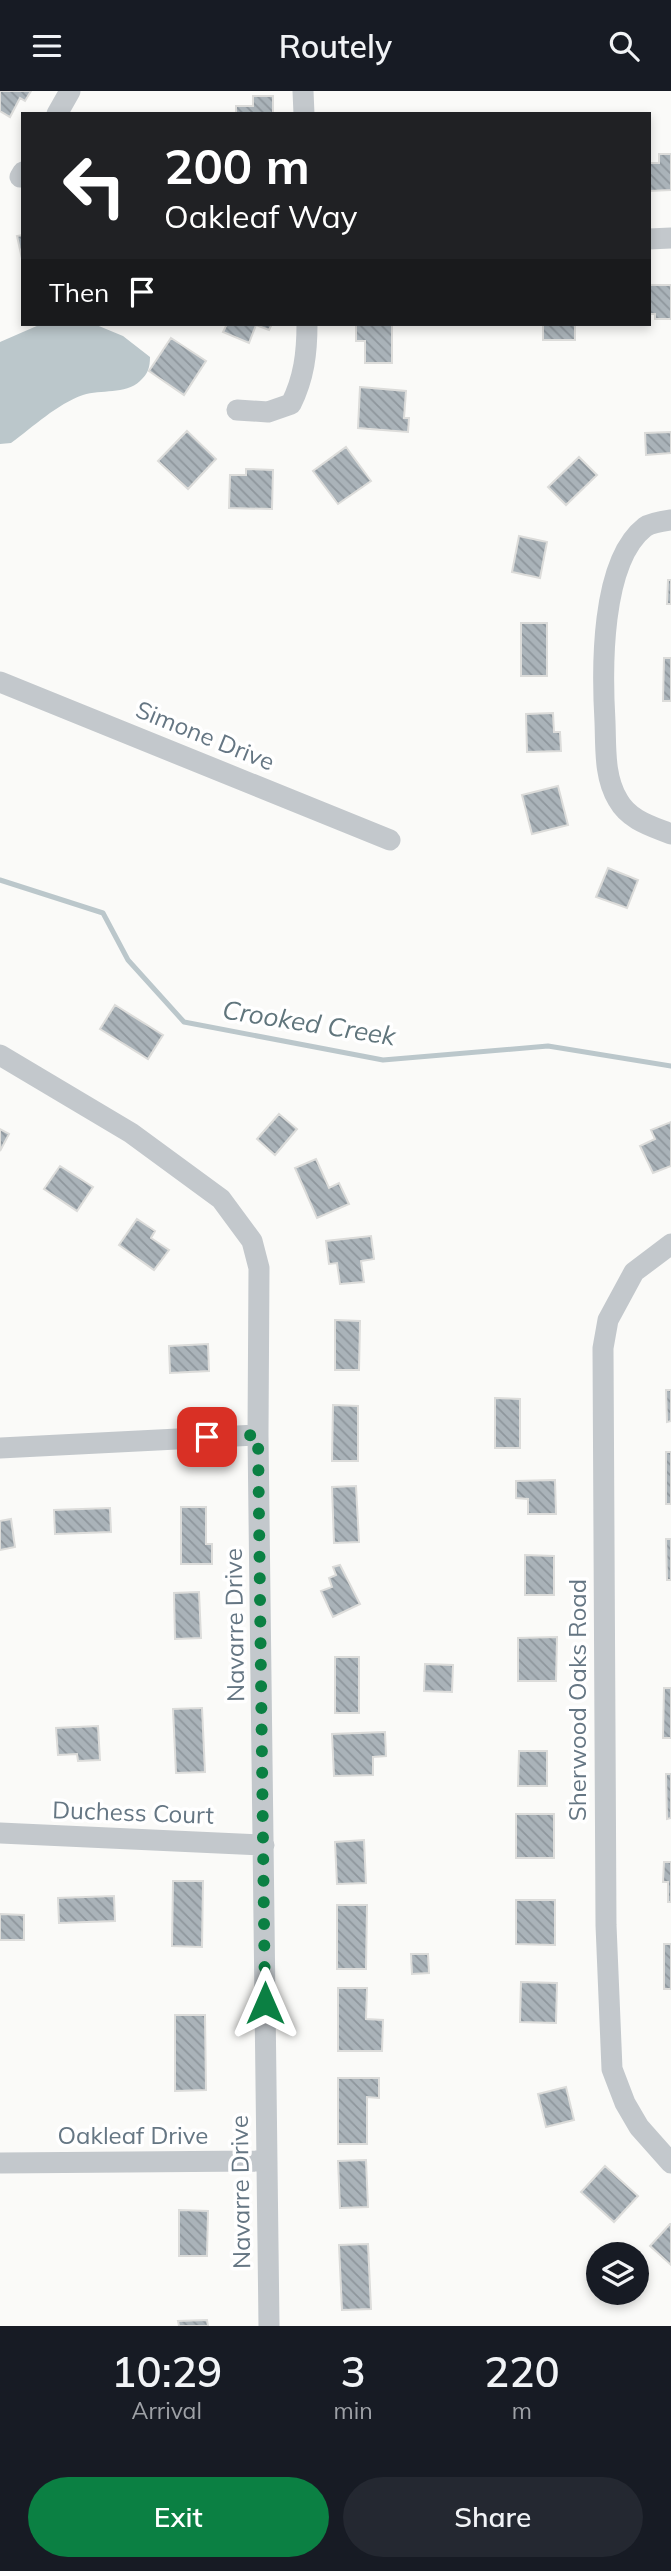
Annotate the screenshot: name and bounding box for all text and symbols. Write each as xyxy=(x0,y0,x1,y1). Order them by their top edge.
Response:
text: Routely xyxy=(279,26,392,66)
icon: menu xyxy=(28,27,66,65)
icon: search xyxy=(605,27,643,65)
text: 200 m xyxy=(164,135,310,196)
icon: left xyxy=(49,140,140,231)
text: Oakleaf Way xyxy=(164,196,358,236)
icon: arrive xyxy=(123,273,161,311)
text: Then xyxy=(49,276,109,309)
street label: Simone Drive xyxy=(132,694,279,776)
water label: Crooked Creek xyxy=(220,993,399,1053)
pin xyxy=(177,1407,237,1467)
icon: arrive xyxy=(188,1418,226,1456)
street label: Navarre Drive xyxy=(218,1548,250,1702)
street label: Sherwood Oaks Road xyxy=(562,1579,592,1821)
street label: Duchess Court xyxy=(52,1794,214,1830)
position arrow xyxy=(228,1966,302,2040)
street label: Navarre Drive xyxy=(224,2115,256,2269)
street label: Oakleaf Drive xyxy=(58,2120,208,2150)
map controls xyxy=(586,2242,649,2305)
button: layers xyxy=(586,2242,649,2305)
text: 10:29 xyxy=(111,2345,222,2398)
text: 3 xyxy=(340,2345,366,2398)
text: 220 xyxy=(484,2345,560,2398)
text: Arrival xyxy=(132,2396,202,2425)
text: min xyxy=(333,2396,373,2425)
text: m xyxy=(512,2396,532,2425)
button: Exit xyxy=(28,2477,329,2557)
button: Share xyxy=(343,2477,643,2557)

